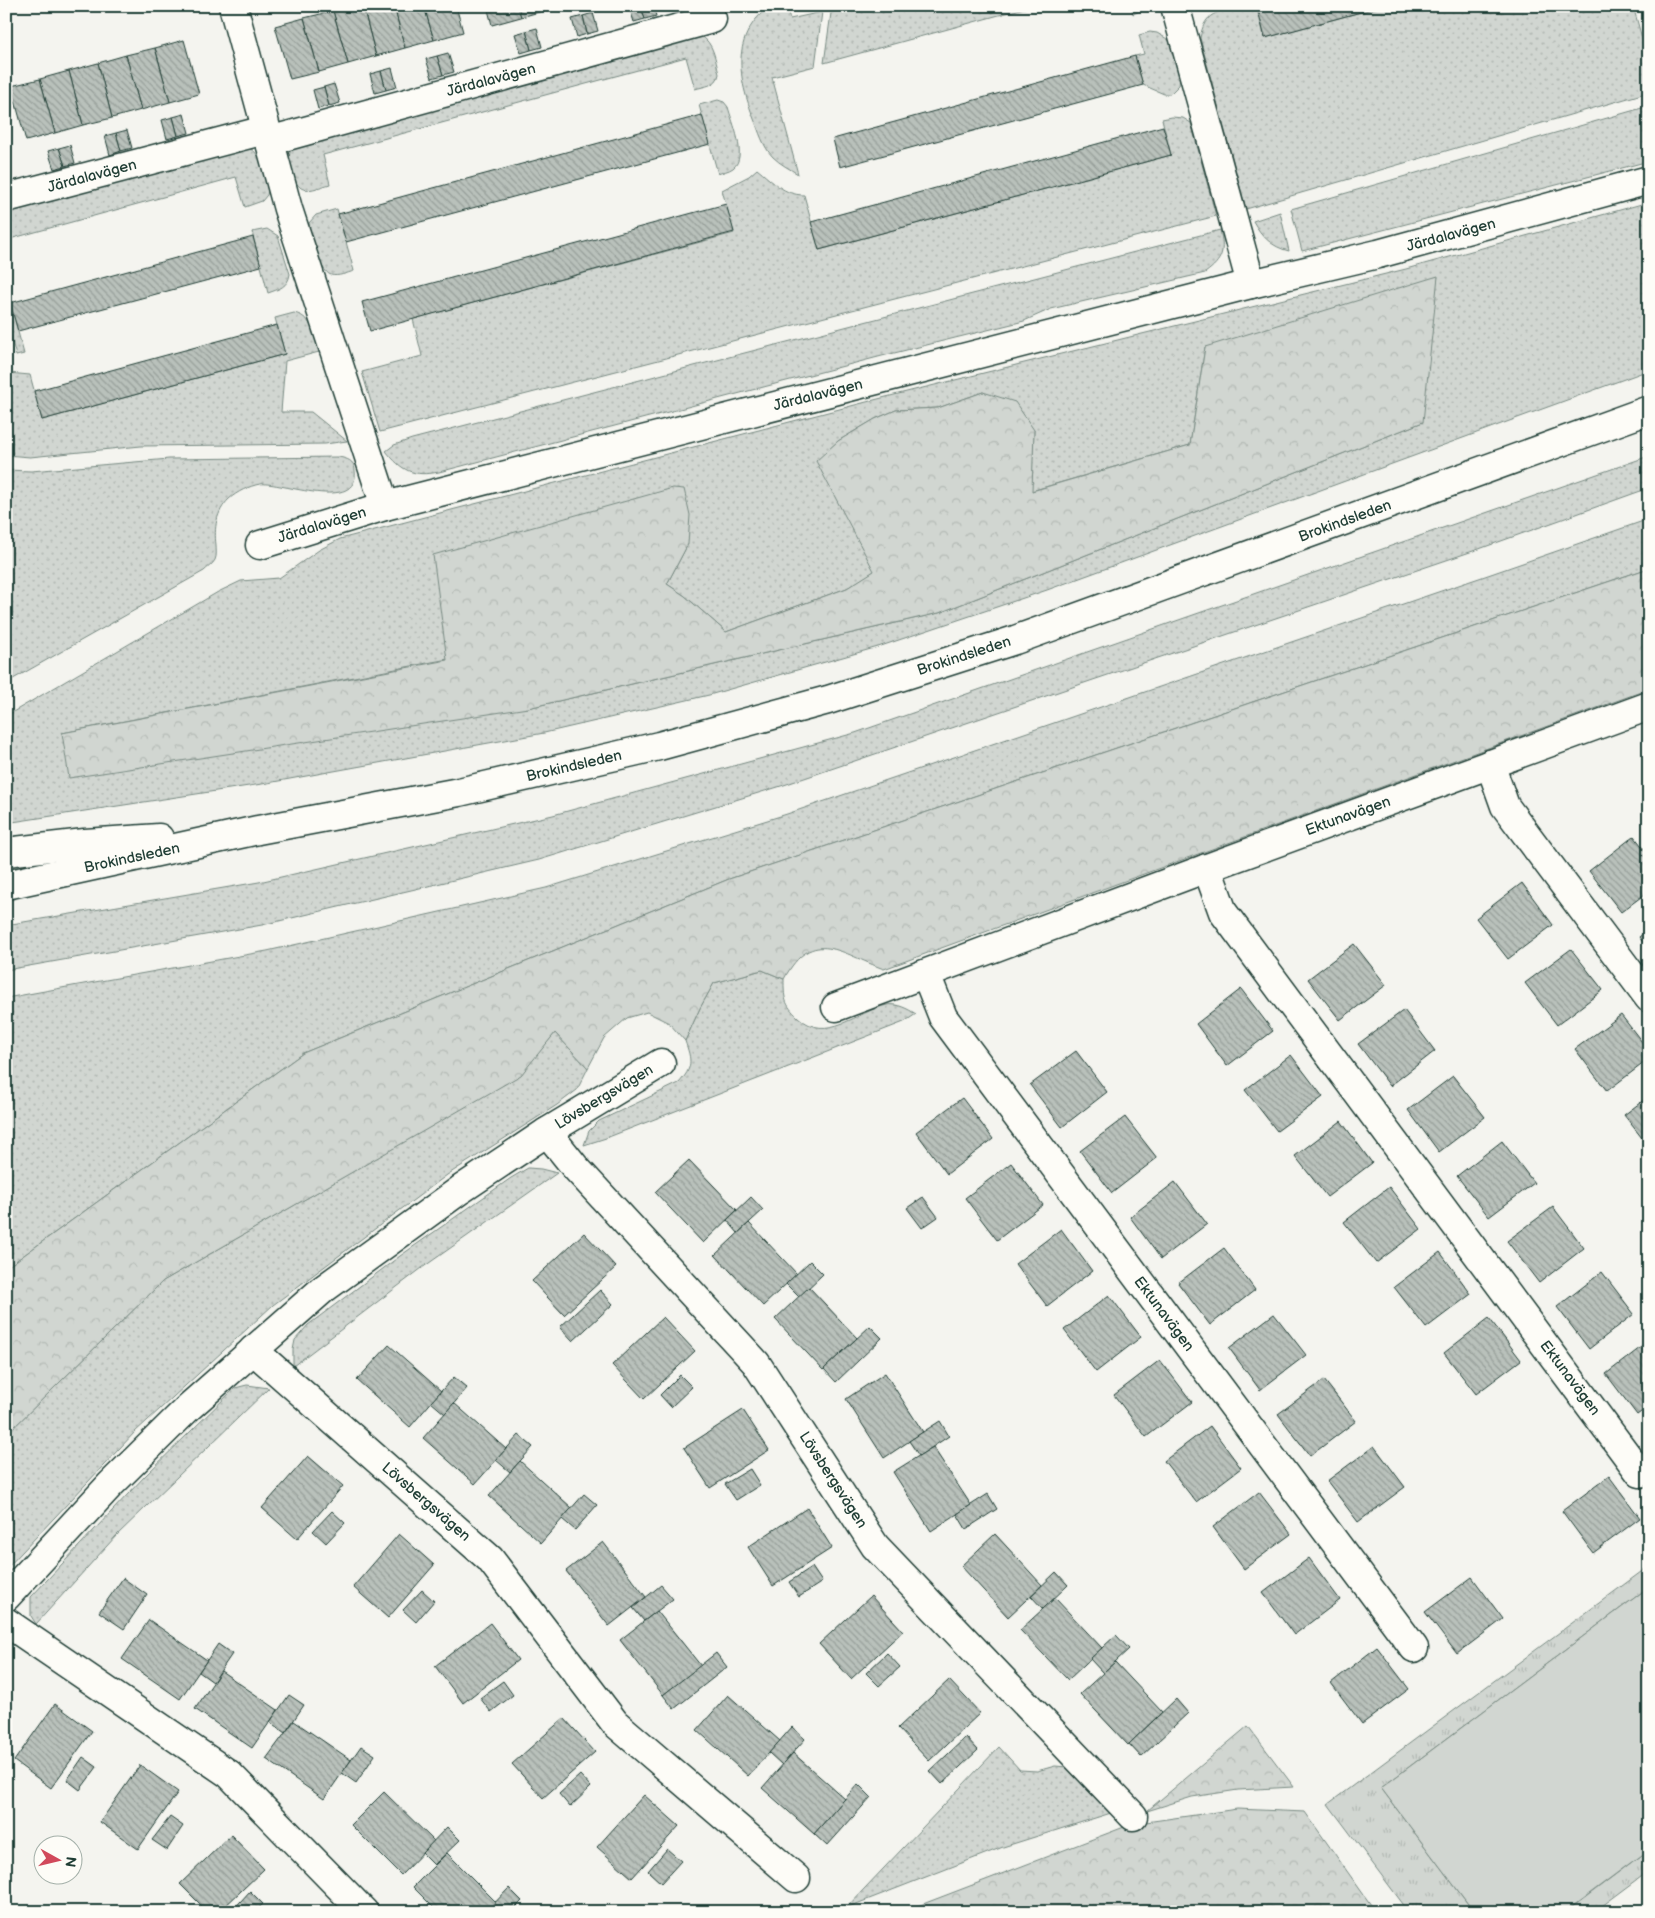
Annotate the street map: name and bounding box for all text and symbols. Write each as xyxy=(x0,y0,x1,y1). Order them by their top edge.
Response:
street label: Järdalavägen xyxy=(444,59,538,101)
street label: Järdalavägen xyxy=(45,155,139,197)
street label: Järdalavägen xyxy=(1404,214,1498,256)
street label: Järdalavägen xyxy=(771,375,865,415)
street label: Brokindsleden xyxy=(1296,495,1394,547)
street label: Järdalavägen xyxy=(275,503,369,547)
street label: Brokindsleden xyxy=(915,632,1013,680)
street label: Brokindsleden xyxy=(524,746,624,786)
street label: Ektunavägen xyxy=(1303,792,1393,840)
street label: Brokindsleden xyxy=(82,839,182,877)
street label: Lövsbergsvägen xyxy=(551,1060,657,1134)
street label: Ektunavägen xyxy=(1130,1273,1198,1355)
street label: Ektunavägen xyxy=(1536,1337,1604,1419)
street label: Lövsbergsvägen xyxy=(795,1428,871,1532)
street label: Lövsbergsvägen xyxy=(378,1458,474,1546)
north arrow xyxy=(32,1836,82,1886)
text: N xyxy=(61,1855,80,1868)

